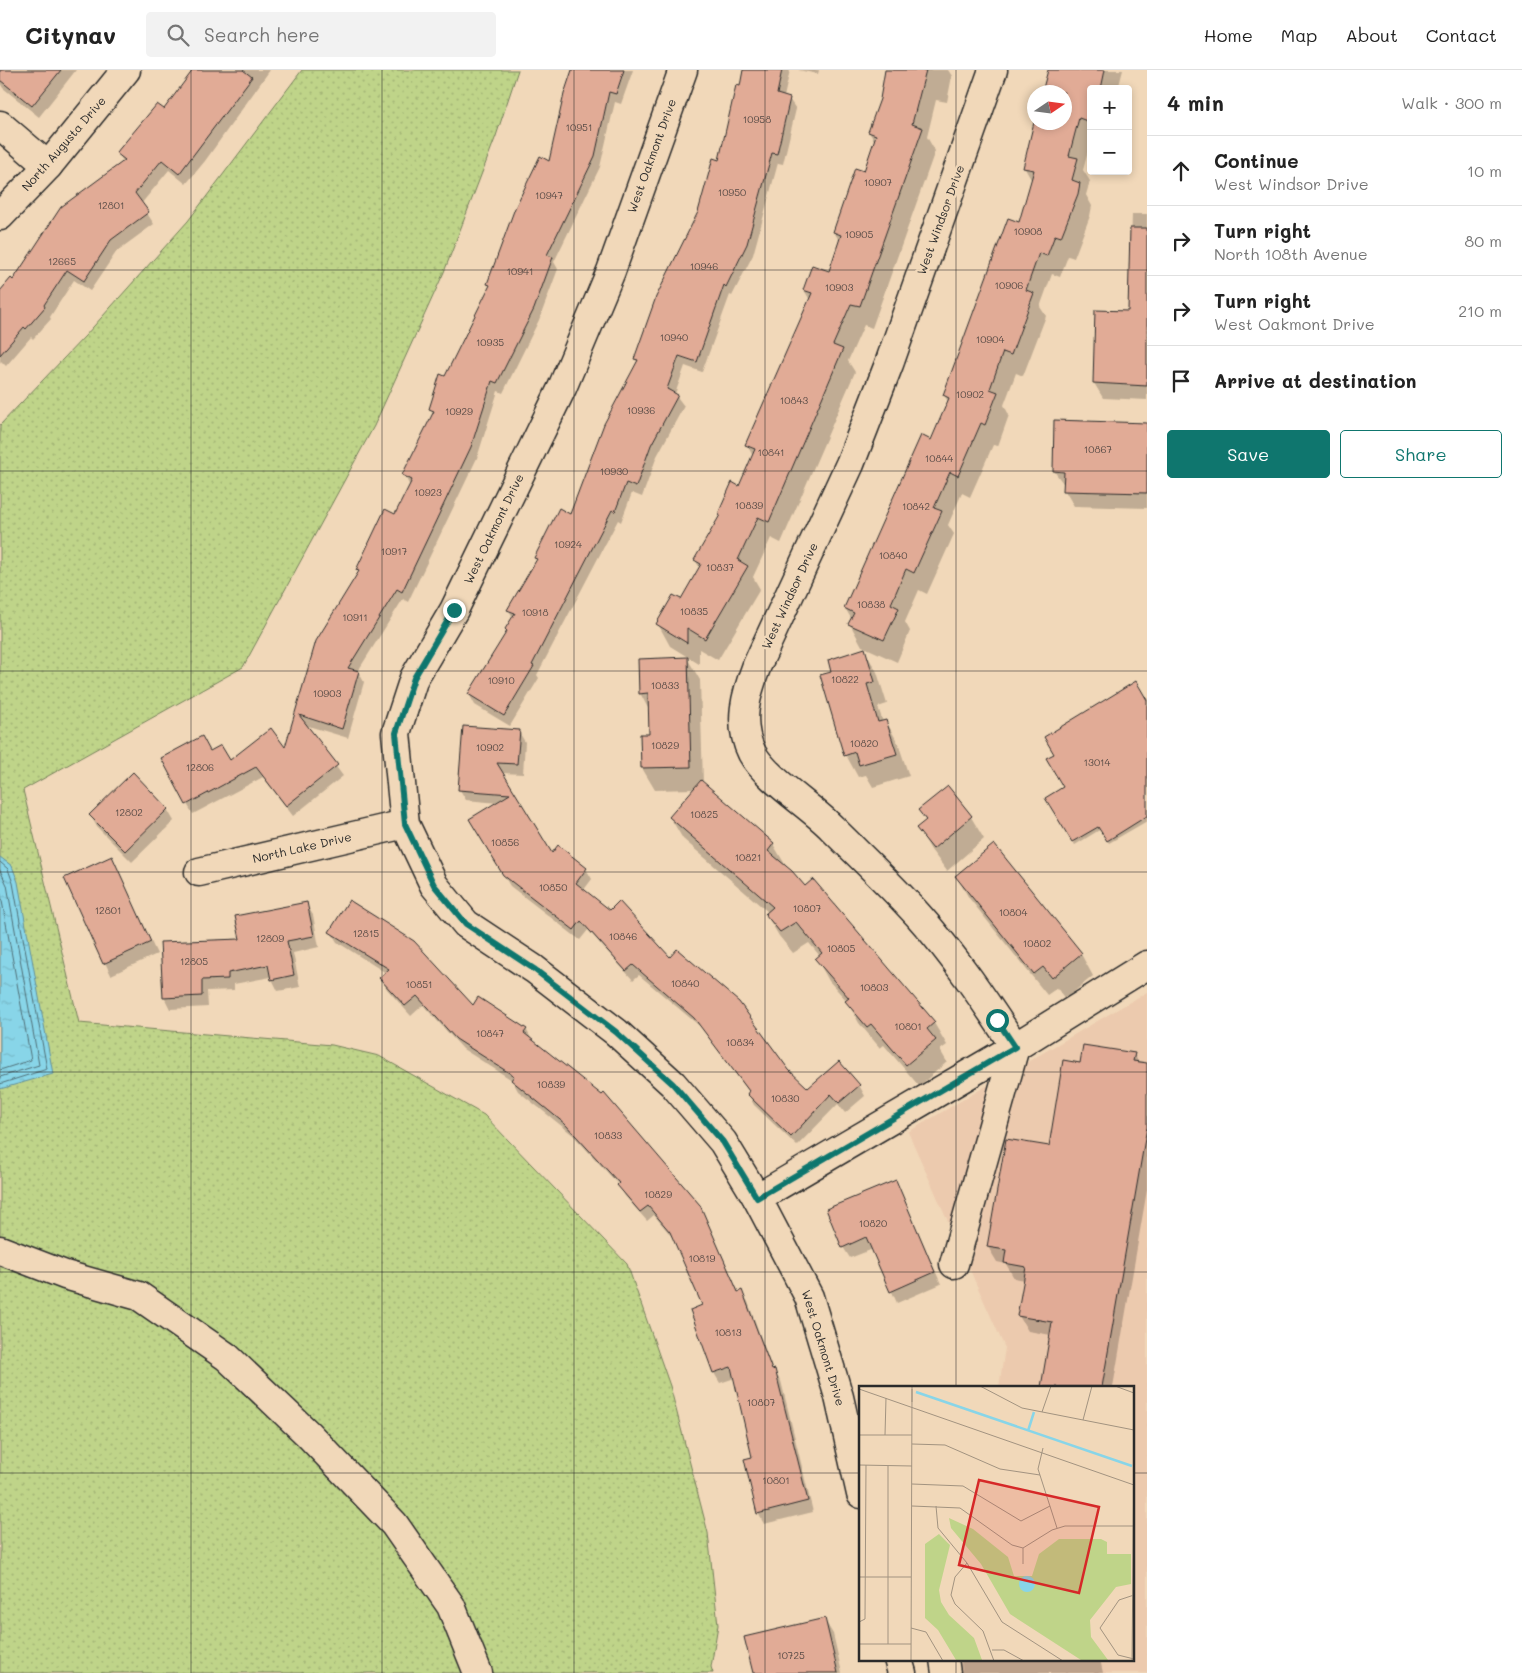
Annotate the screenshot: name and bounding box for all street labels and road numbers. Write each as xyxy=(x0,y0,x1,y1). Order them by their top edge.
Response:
street label: North Augusta Drive xyxy=(18,93,109,194)
street label: West Oakmont Drive xyxy=(623,96,679,215)
street label: West Windsor Drive xyxy=(913,162,967,277)
street label: West Oakmont Drive xyxy=(460,471,527,586)
street label: West Windsor Drive xyxy=(757,540,821,651)
street label: North Lake Drive xyxy=(251,828,353,866)
street label: West Oakmont Drive xyxy=(799,1288,849,1408)

